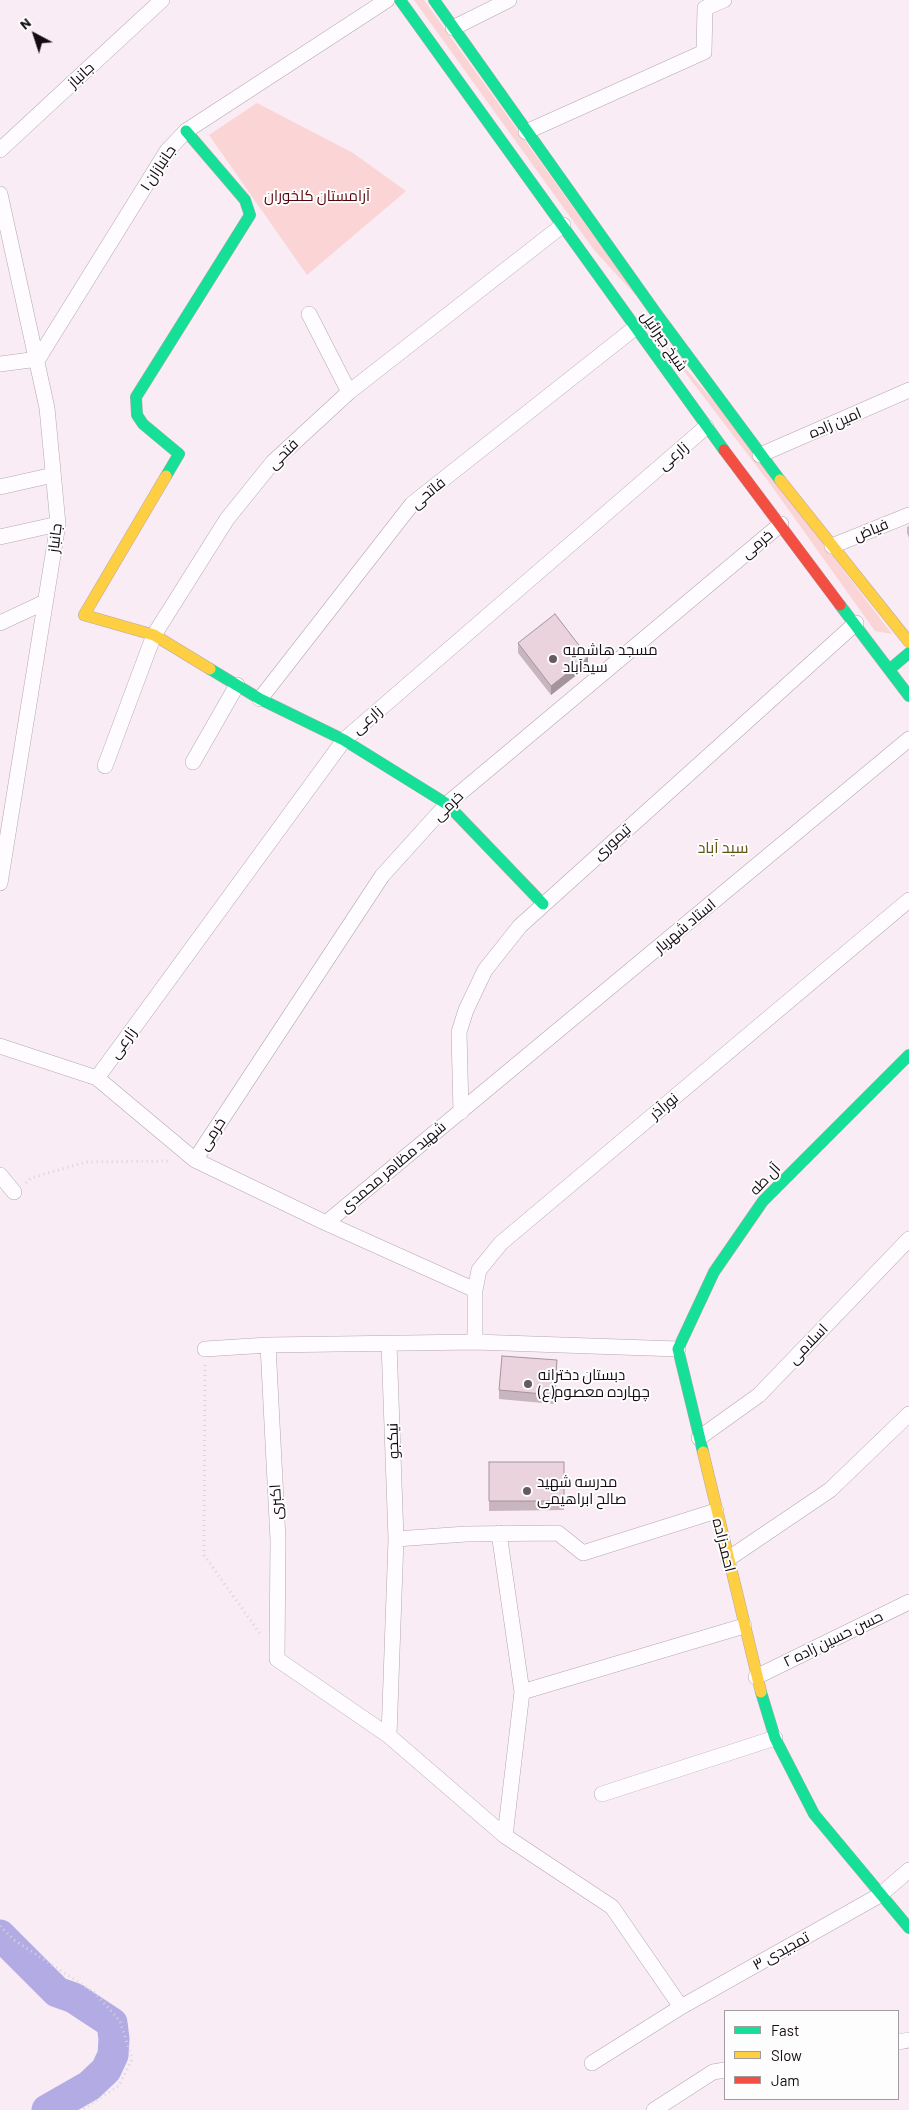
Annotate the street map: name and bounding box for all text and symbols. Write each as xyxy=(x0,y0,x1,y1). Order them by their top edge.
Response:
north arrow xyxy=(10,10,60,60)
text: N xyxy=(16,14,34,33)
street label: جانباز xyxy=(64,58,98,92)
street label: جانبازان ۱ xyxy=(136,142,180,194)
park label: آرامستان کلخوران xyxy=(264,187,370,205)
street label: شیخ جبرائیل xyxy=(637,307,691,375)
street label: امین زاده xyxy=(806,404,864,442)
street label: فتحی xyxy=(264,435,302,473)
street label: زارعی xyxy=(654,438,692,474)
street label: فاتحی xyxy=(407,473,449,513)
street label: فیاض xyxy=(851,515,891,545)
street label: جانباز xyxy=(44,522,66,554)
street label: خرمی xyxy=(738,526,776,562)
place label: مسجد هاشمیه سیدآباد xyxy=(563,641,658,676)
marker: مسجد هاشمیه سیدآباد xyxy=(547,653,559,665)
street label: زارعی xyxy=(348,702,386,738)
street label: خرمی xyxy=(429,787,467,825)
street label: تیموری xyxy=(589,820,635,864)
district label: سید آباد xyxy=(698,838,748,858)
street label: استاد شهریار xyxy=(651,895,719,957)
street label: زارعی xyxy=(106,1024,140,1062)
street label: نورآذر xyxy=(646,1089,682,1123)
street label: خرمی xyxy=(195,1114,229,1154)
street label: شهید مظاهر محمدی xyxy=(336,1117,450,1217)
street label: آل طه xyxy=(746,1159,784,1199)
street label: اسلامی xyxy=(784,1320,832,1368)
place label: دبستان دخترانه چهارده معصوم(ع) xyxy=(538,1366,650,1401)
marker: دبستان دخترانه چهارده معصوم(ع) xyxy=(522,1378,534,1390)
street label: نیکجو xyxy=(383,1423,403,1459)
place label: مدرسه شهید صالح ابراهیمی xyxy=(537,1473,627,1508)
street label: اکبری xyxy=(266,1484,286,1520)
marker: مدرسه شهید صالح ابراهیمی xyxy=(521,1485,533,1497)
street label: احمدزاده xyxy=(709,1516,739,1574)
street label: حسن حسین زاده ۲ xyxy=(780,1607,886,1671)
street label: تمجیدی ۳ xyxy=(749,1928,813,1974)
legend xyxy=(724,2010,899,2100)
text: Fast xyxy=(771,2021,799,2039)
text: Slow xyxy=(771,2046,802,2064)
text: Jam xyxy=(771,2071,800,2089)

